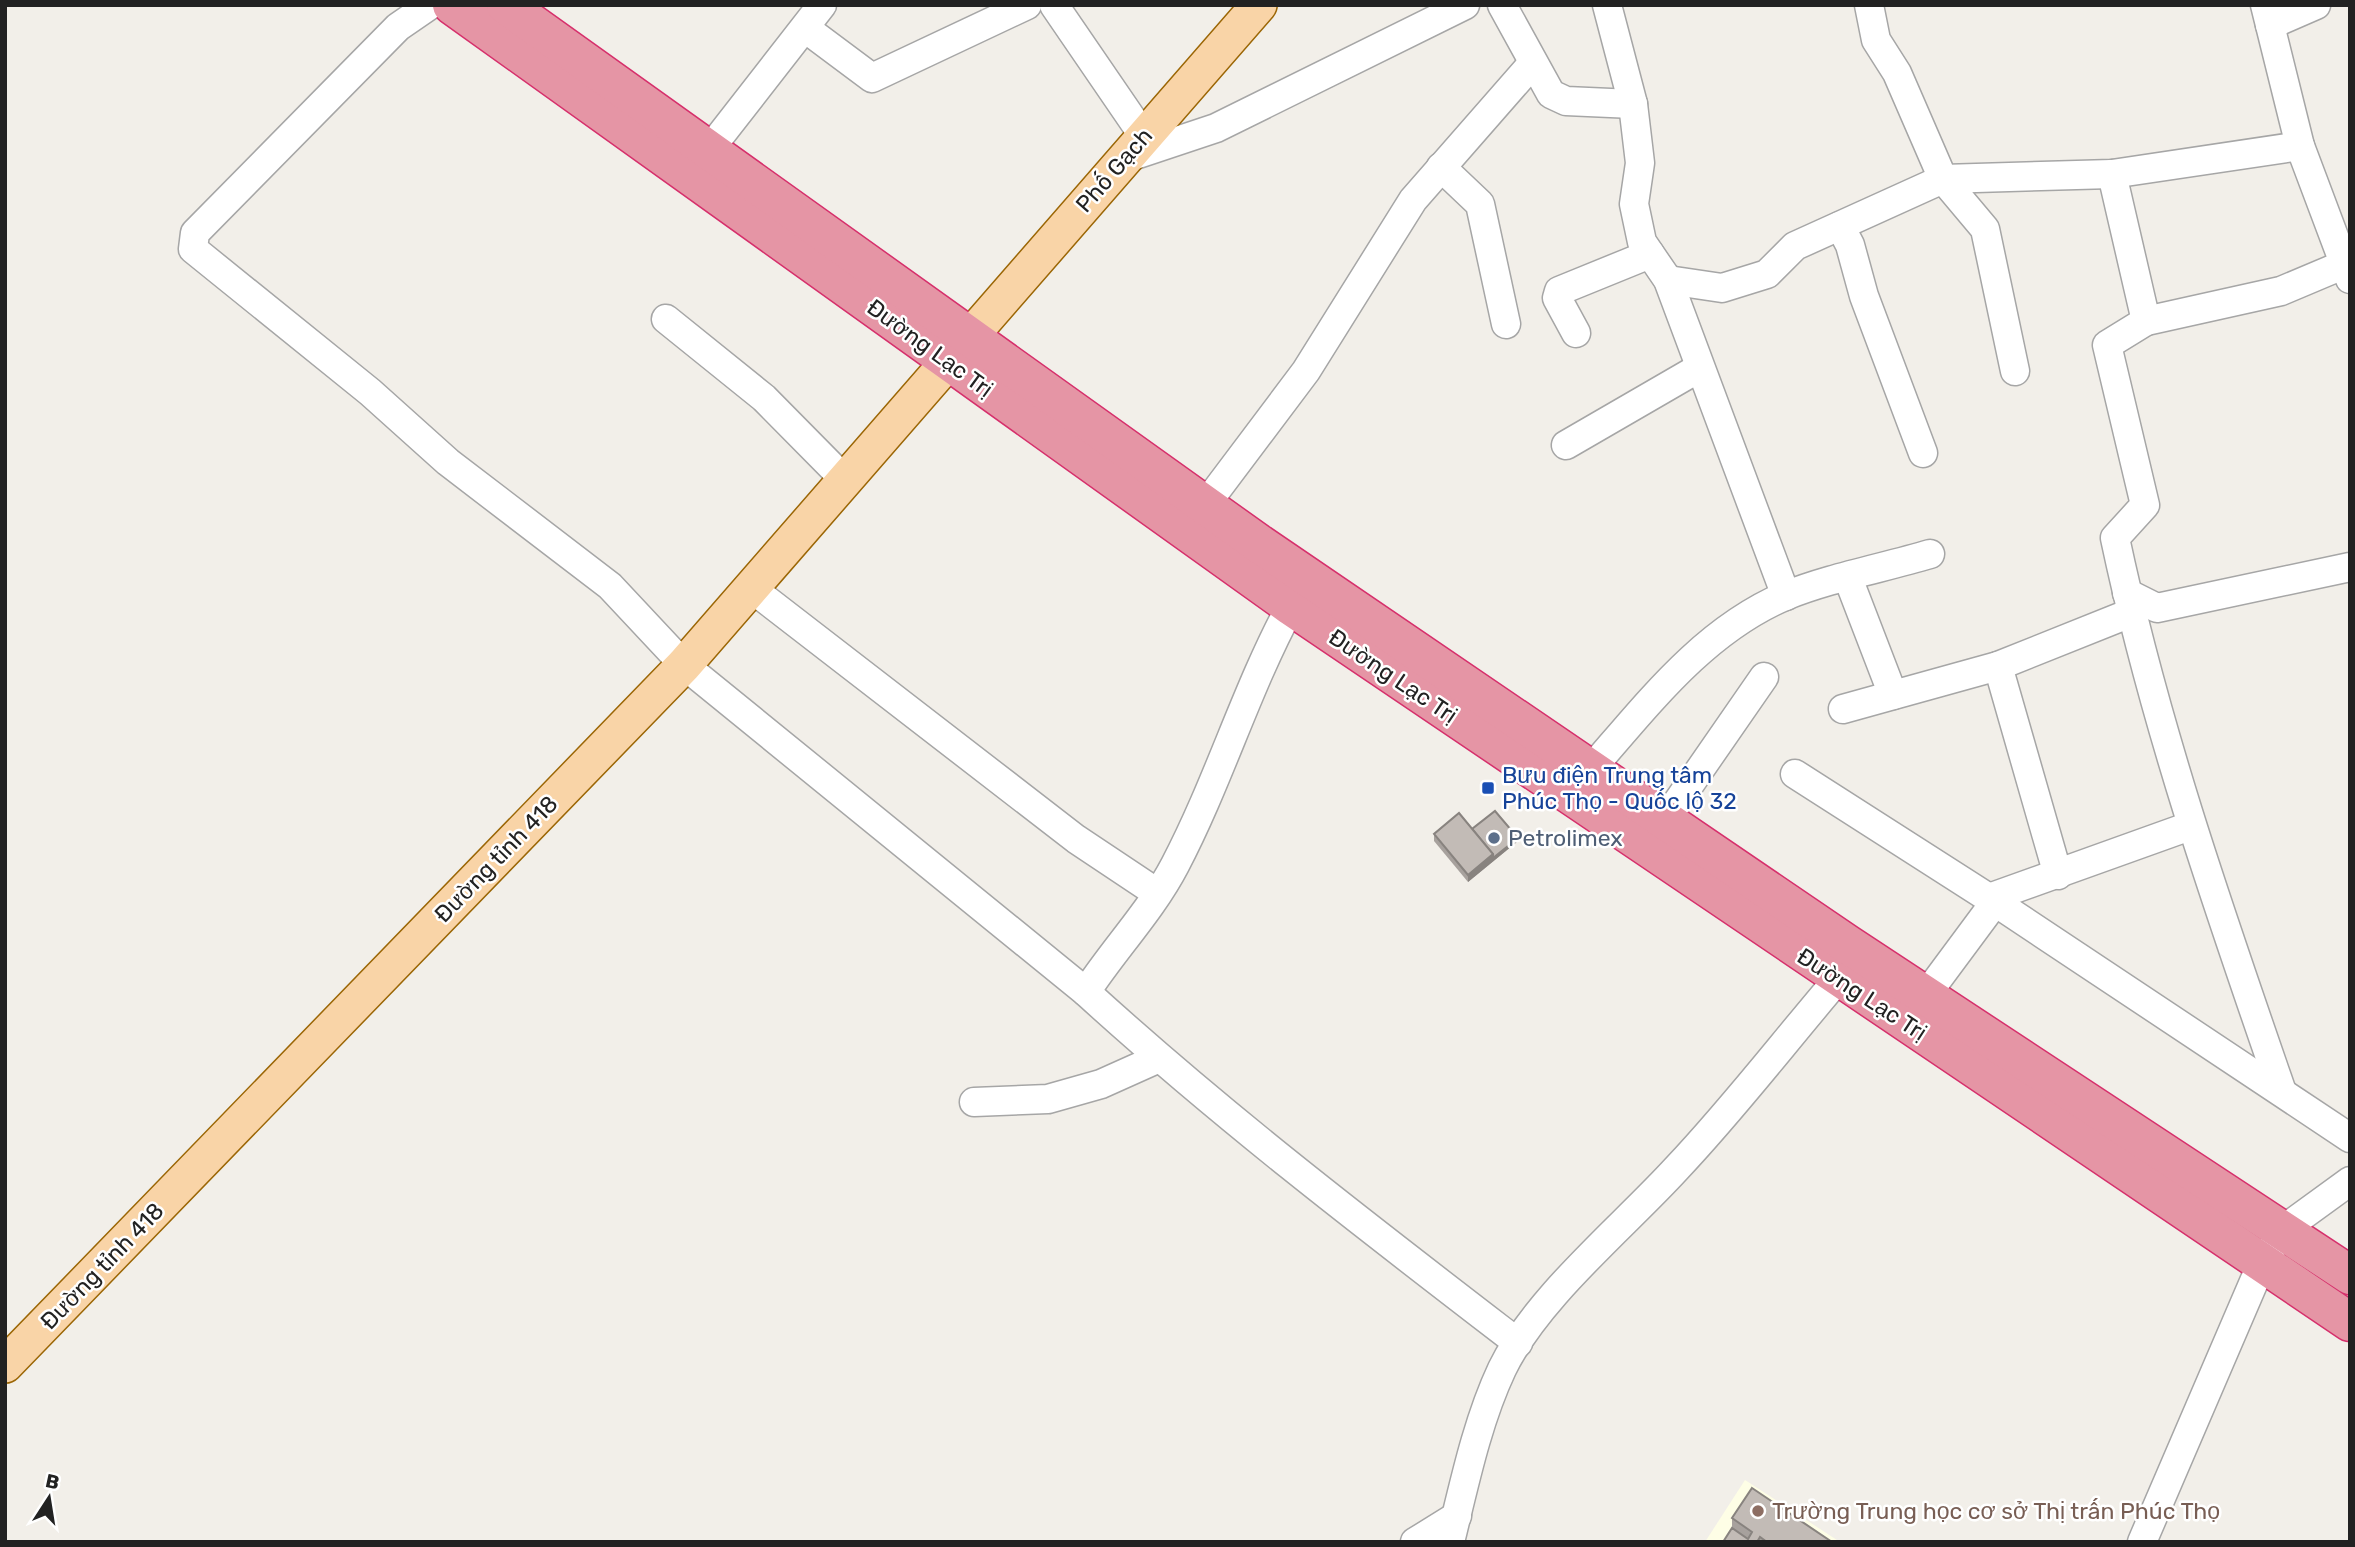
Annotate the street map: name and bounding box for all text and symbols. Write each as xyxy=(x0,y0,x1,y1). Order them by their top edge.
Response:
street label: Phố Gạch xyxy=(1070,122,1158,218)
street label: Đường Lạc Trị xyxy=(862,293,998,403)
street label: Đường Lạc Trị xyxy=(1324,623,1462,729)
place label: Bưu điện Trung tâm Phúc Thọ - Quốc lộ 32 xyxy=(1502,761,1737,815)
marker: Bưu điện Trung tâm Phúc Thọ - Quốc lộ 32 xyxy=(1480,780,1496,796)
street label: Đường tỉnh 418 xyxy=(429,790,563,928)
place label: Petrolimex xyxy=(1508,824,1623,852)
marker: Petrolimex xyxy=(1486,830,1502,846)
street label: Đường Lạc Trị xyxy=(1792,942,1932,1046)
street label: Đường tỉnh 418 xyxy=(35,1197,169,1335)
north arrow xyxy=(14,1463,84,1533)
text: B xyxy=(43,1469,61,1495)
place label: Trường Trung học cơ sở Thị trấn Phúc Thọ xyxy=(1772,1497,2220,1525)
marker: Trường Trung học cơ sở Thị trấn Phúc Thọ xyxy=(1750,1503,1766,1519)

